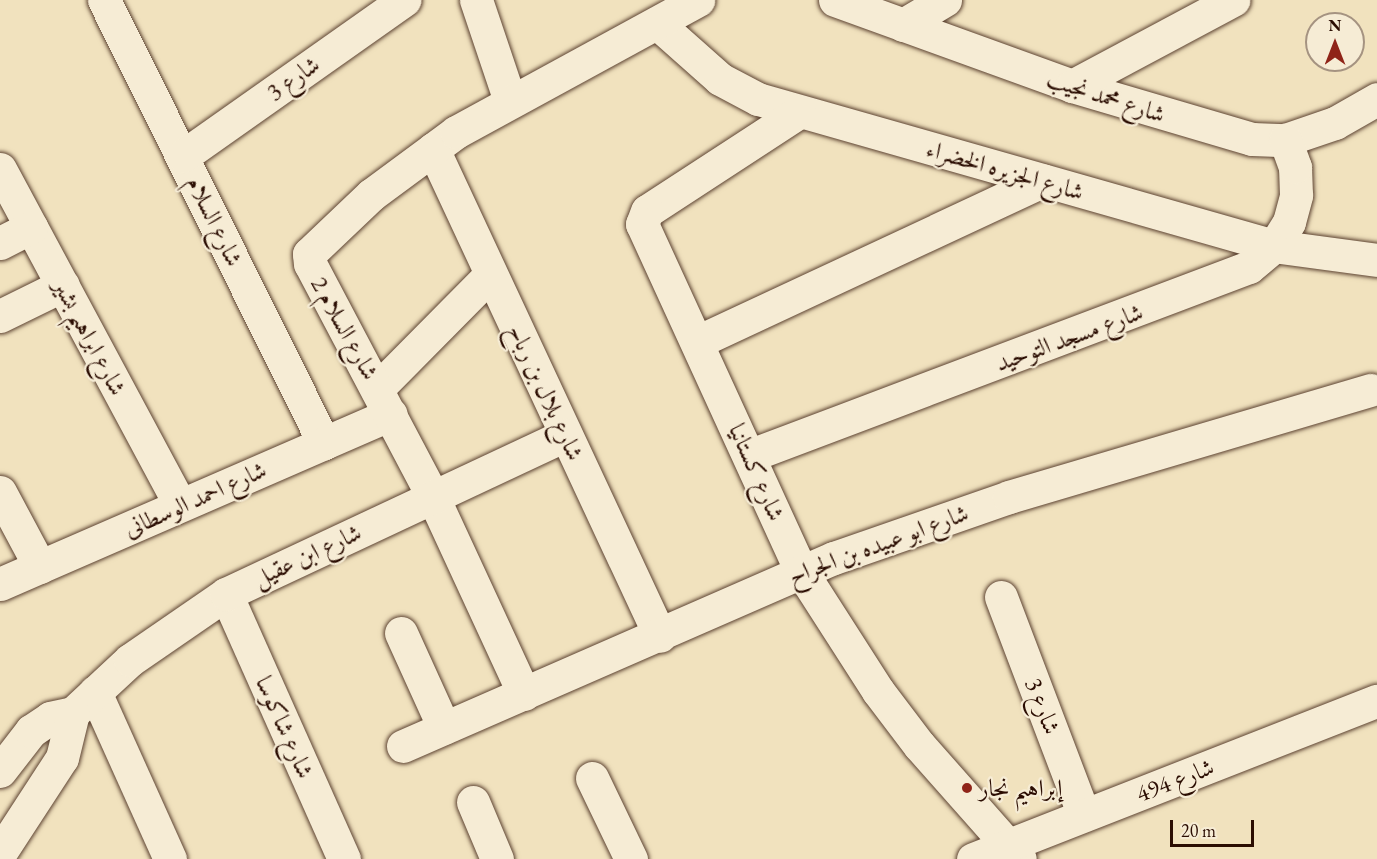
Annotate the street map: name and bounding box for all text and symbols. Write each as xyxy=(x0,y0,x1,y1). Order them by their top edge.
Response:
north arrow xyxy=(1305,12,1365,72)
text: N xyxy=(1329,15,1341,36)
street label: شارع 3 xyxy=(261,50,325,106)
street label: شارع محمد نجيب xyxy=(1043,63,1169,129)
street label: شارع الجزيره الخضراء xyxy=(923,134,1087,206)
street label: شارع السلام xyxy=(181,171,249,271)
street label: شارع السلام 2 xyxy=(305,271,385,385)
street label: شارع ابراهيم بشير xyxy=(47,274,133,400)
street label: شارع مسجد التوحيد xyxy=(991,297,1147,377)
street label: شارع بلال بن رباح xyxy=(502,319,590,465)
street label: شارع كستانيا xyxy=(723,419,791,525)
street label: شارع احمد الوسطانى xyxy=(119,455,271,543)
street label: شارع ابو عبيده بن الجراح xyxy=(784,498,972,590)
street label: شارع ابن عقيل xyxy=(248,517,366,593)
street label: شارع شاكوسا xyxy=(250,671,320,783)
street label: شارع 3 xyxy=(1019,674,1067,738)
street label: شارع 494 xyxy=(1132,752,1218,808)
place label: إبراهيم نجار xyxy=(979,774,1062,802)
marker: إبراهيم نجار xyxy=(960,781,974,795)
scale bar xyxy=(1173,808,1257,846)
text: 20 m xyxy=(1181,819,1216,842)

